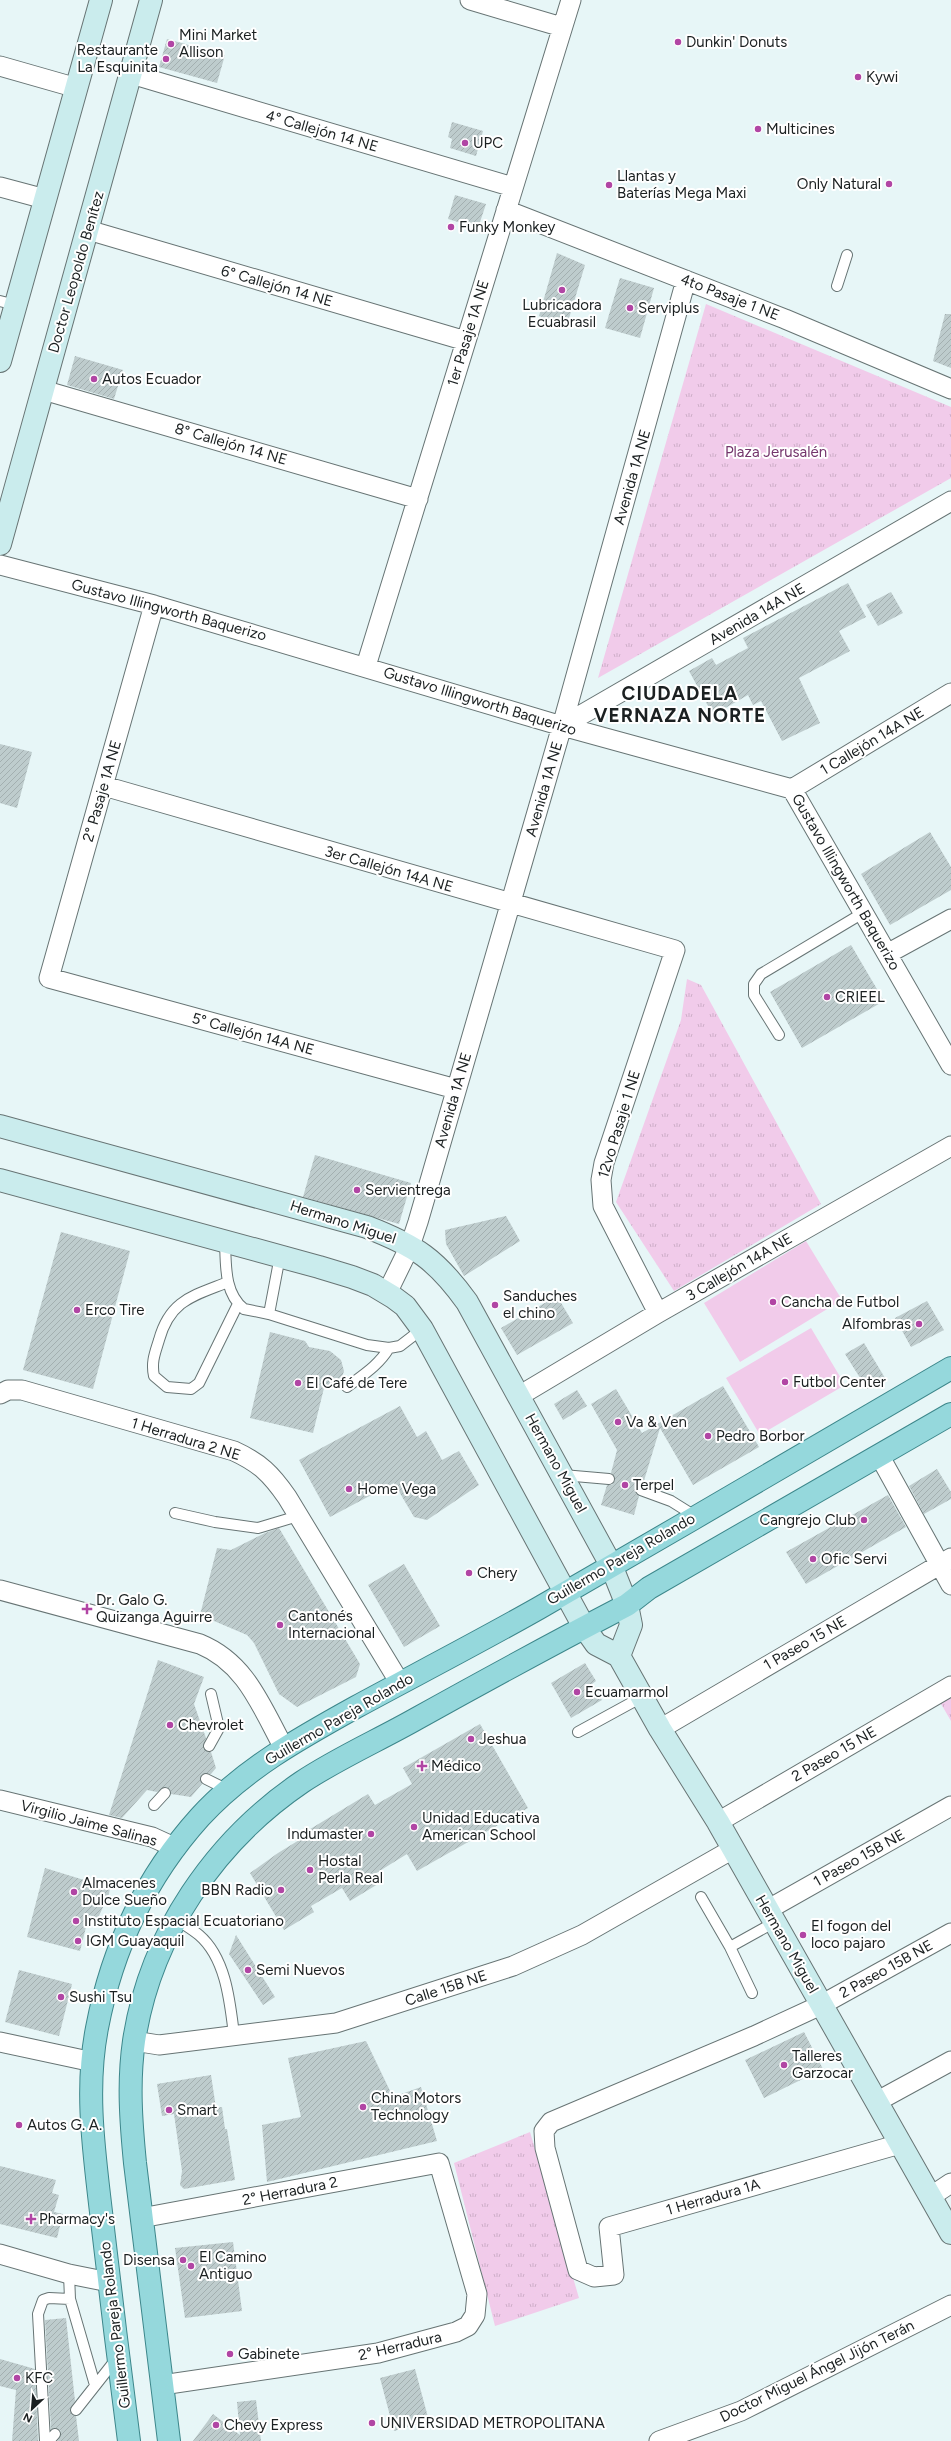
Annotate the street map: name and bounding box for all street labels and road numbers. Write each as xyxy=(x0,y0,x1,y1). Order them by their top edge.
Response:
street label: 4° Callejón 14 NE xyxy=(264,106,380,156)
street label: Doctor Leopoldo Benítez xyxy=(44,189,108,355)
street label: 6° Callejón 14 NE xyxy=(219,261,335,311)
street label: 4to Pasaje 1 NE xyxy=(678,270,782,324)
street label: 1er Pasaje 1A NE xyxy=(443,278,493,388)
street label: 8° Callejón 14 NE xyxy=(173,419,289,469)
street label: Avenida 1A NE xyxy=(610,427,654,527)
street label: Gustavo Illingworth Baquerizo xyxy=(70,575,269,645)
street label: Avenida 14A NE xyxy=(706,579,808,649)
street label: Gustavo Illingworth Baquerizo xyxy=(381,663,579,739)
street label: 1 Callejón 14A NE xyxy=(817,703,927,779)
street label: 2° Pasaje 1A NE xyxy=(79,738,125,844)
street label: Avenida 1A NE xyxy=(522,739,566,839)
street label: Gustavo Illingworth Baquerizo xyxy=(788,790,904,974)
street label: 3er Callejón 14A NE xyxy=(323,842,455,896)
street label: 5° Callejón 14A NE xyxy=(190,1009,316,1059)
street label: Avenida 1A NE xyxy=(431,1050,475,1150)
street label: 12vo Pasaje 1 NE xyxy=(594,1068,644,1180)
street label: Hermano Miguel xyxy=(288,1196,398,1248)
street label: 3 Callejón 14A NE xyxy=(683,1229,795,1305)
street label: Hermano Miguel xyxy=(521,1410,591,1516)
street label: 1 Herradura 2 NE xyxy=(129,1414,243,1464)
street label: Guillermo Pareja Rolando xyxy=(544,1509,699,1609)
street label: 1 Paseo 15 NE xyxy=(760,1612,850,1674)
street label: Guillermo Pareja Rolando xyxy=(262,1669,417,1769)
street label: 2 Paseo 15 NE xyxy=(788,1722,880,1786)
street label: Virgilio Jaime Salinas xyxy=(19,1796,159,1850)
street label: 1 Paseo 15B NE xyxy=(810,1825,908,1891)
street label: Hermano Miguel xyxy=(752,1892,822,1996)
street label: 2 Paseo 15B NE xyxy=(836,1936,936,2002)
street label: Calle 15B NE xyxy=(403,1966,489,2010)
street label: 2° Herradura 2 xyxy=(241,2173,339,2209)
street label: 1 Herradura 1A xyxy=(664,2175,762,2219)
street label: Guillermo Pareja Rolando xyxy=(96,2240,134,2409)
street label: Doctor Miguel Ángel Jijón Terán xyxy=(717,2316,917,2426)
street label: 2° Herradura xyxy=(357,2328,443,2364)

